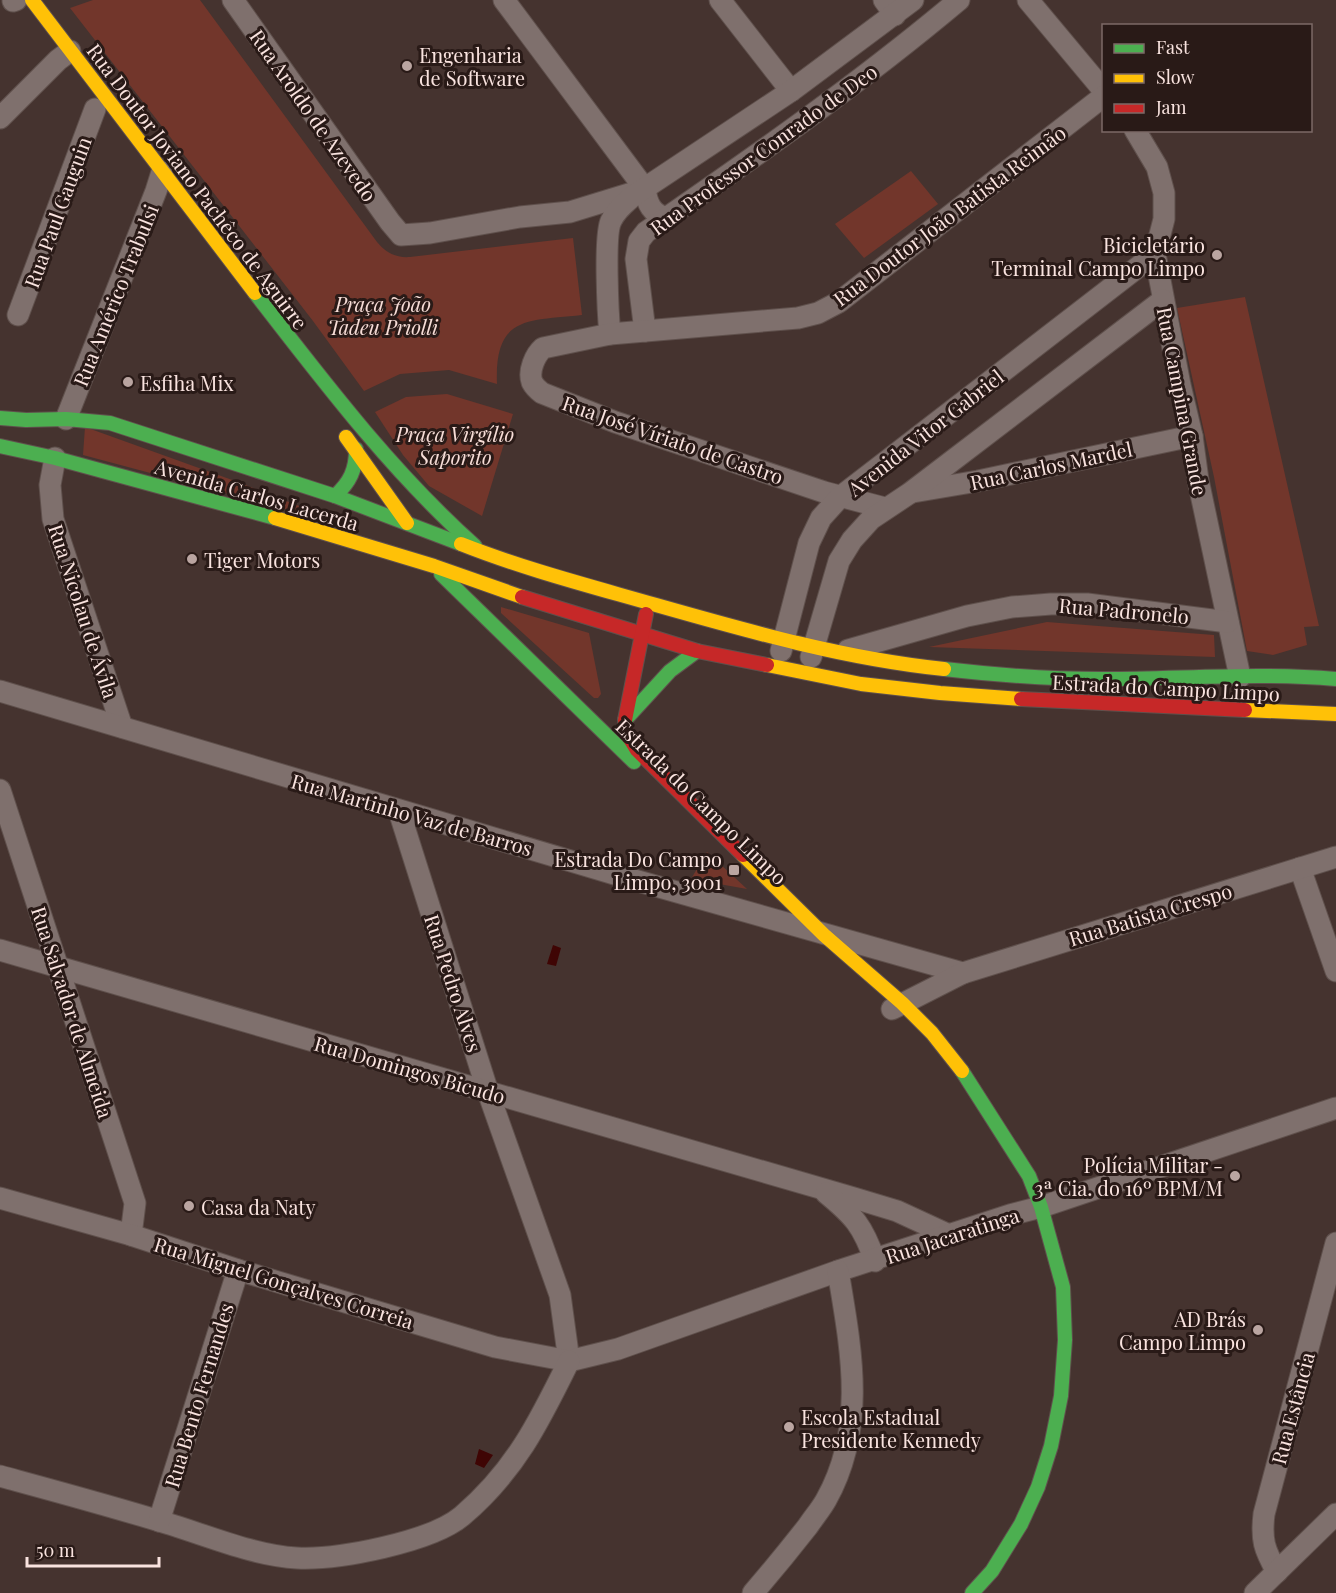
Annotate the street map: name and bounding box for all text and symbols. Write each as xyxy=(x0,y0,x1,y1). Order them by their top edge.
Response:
street label: Rua Aroldo de Azevedo xyxy=(244,24,384,206)
legend xyxy=(1102,24,1312,132)
text: Fast xyxy=(1156,35,1190,59)
street label: Rua Doutor Joviano Pachêco de Aguirre xyxy=(82,38,314,334)
place label: Engenharia de Software xyxy=(419,41,525,91)
street label: Rua Professor Conrado de Deo xyxy=(644,57,882,241)
marker: Engenharia de Software xyxy=(400,59,414,73)
text: Slow xyxy=(1156,65,1194,89)
text: Jam xyxy=(1155,95,1186,119)
street label: Rua Doutor João Batista Reimão xyxy=(827,119,1071,311)
street label: Rua Paul Gauguin xyxy=(17,133,97,291)
street label: Rua Américo Trabulsi xyxy=(66,200,164,390)
place label: Bicicletário Terminal Campo Limpo xyxy=(991,231,1205,281)
marker: Bicicletário Terminal Campo Limpo xyxy=(1210,248,1224,262)
park label: Praça João Tadeu Priolli xyxy=(328,290,439,340)
street label: Rua Campina Grande xyxy=(1151,304,1215,498)
street label: Avenida Vitor Gabriel xyxy=(841,362,1009,502)
place label: Esfiha Mix xyxy=(140,369,234,396)
marker: Esfiha Mix xyxy=(121,375,135,389)
street label: Rua José Víriato de Castro xyxy=(559,389,787,490)
park label: Praça Virgílio Saporito xyxy=(395,420,514,470)
street label: Rua Carlos Mardel xyxy=(967,435,1135,495)
street label: Avenida Carlos Lacerda xyxy=(151,452,362,536)
street label: Rua Nicolau de Ávila xyxy=(43,520,125,702)
place label: Tiger Motors xyxy=(204,546,320,573)
marker: Tiger Motors xyxy=(185,552,199,566)
street label: Rua Padronelo xyxy=(1058,591,1190,629)
street label: Estrada do Campo Limpo xyxy=(1051,668,1281,706)
street label: Estrada do Campo Limpo xyxy=(611,712,793,890)
street label: Rua Martinho Vaz de Barros xyxy=(288,767,536,861)
place label: Estrada Do Campo Limpo, 3001 xyxy=(554,845,722,895)
marker: Estrada Do Campo Limpo, 3001 xyxy=(727,863,741,877)
street label: Rua Batista Crespo xyxy=(1065,876,1235,952)
street label: Rua Salvador de Almeida xyxy=(26,903,120,1121)
street label: Rua Pedro Alves xyxy=(419,911,489,1055)
street label: Rua Domingos Bicudo xyxy=(311,1029,509,1109)
place label: Polícia Militar - 3ª Cia. do 16º BPM/M xyxy=(1034,1151,1223,1201)
marker: Polícia Militar - 3ª Cia. do 16º BPM/M xyxy=(1228,1169,1242,1183)
place label: Casa da Naty xyxy=(201,1193,316,1220)
marker: Casa da Naty xyxy=(182,1199,196,1213)
street label: Rua Jacaratinga xyxy=(882,1201,1022,1269)
street label: Rua Miguel Gonçalves Correia xyxy=(151,1230,417,1334)
street label: Rua Bento Fernandes xyxy=(157,1300,239,1490)
place label: AD Brás Campo Limpo xyxy=(1119,1305,1246,1355)
marker: AD Brás Campo Limpo xyxy=(1251,1323,1265,1337)
street label: Rua Estância xyxy=(1264,1349,1320,1467)
place label: Escola Estadual Presidente Kennedy xyxy=(801,1403,981,1453)
marker: Escola Estadual Presidente Kennedy xyxy=(782,1420,796,1434)
scale bar xyxy=(27,1530,159,1568)
text: 50 m xyxy=(36,1538,75,1562)

